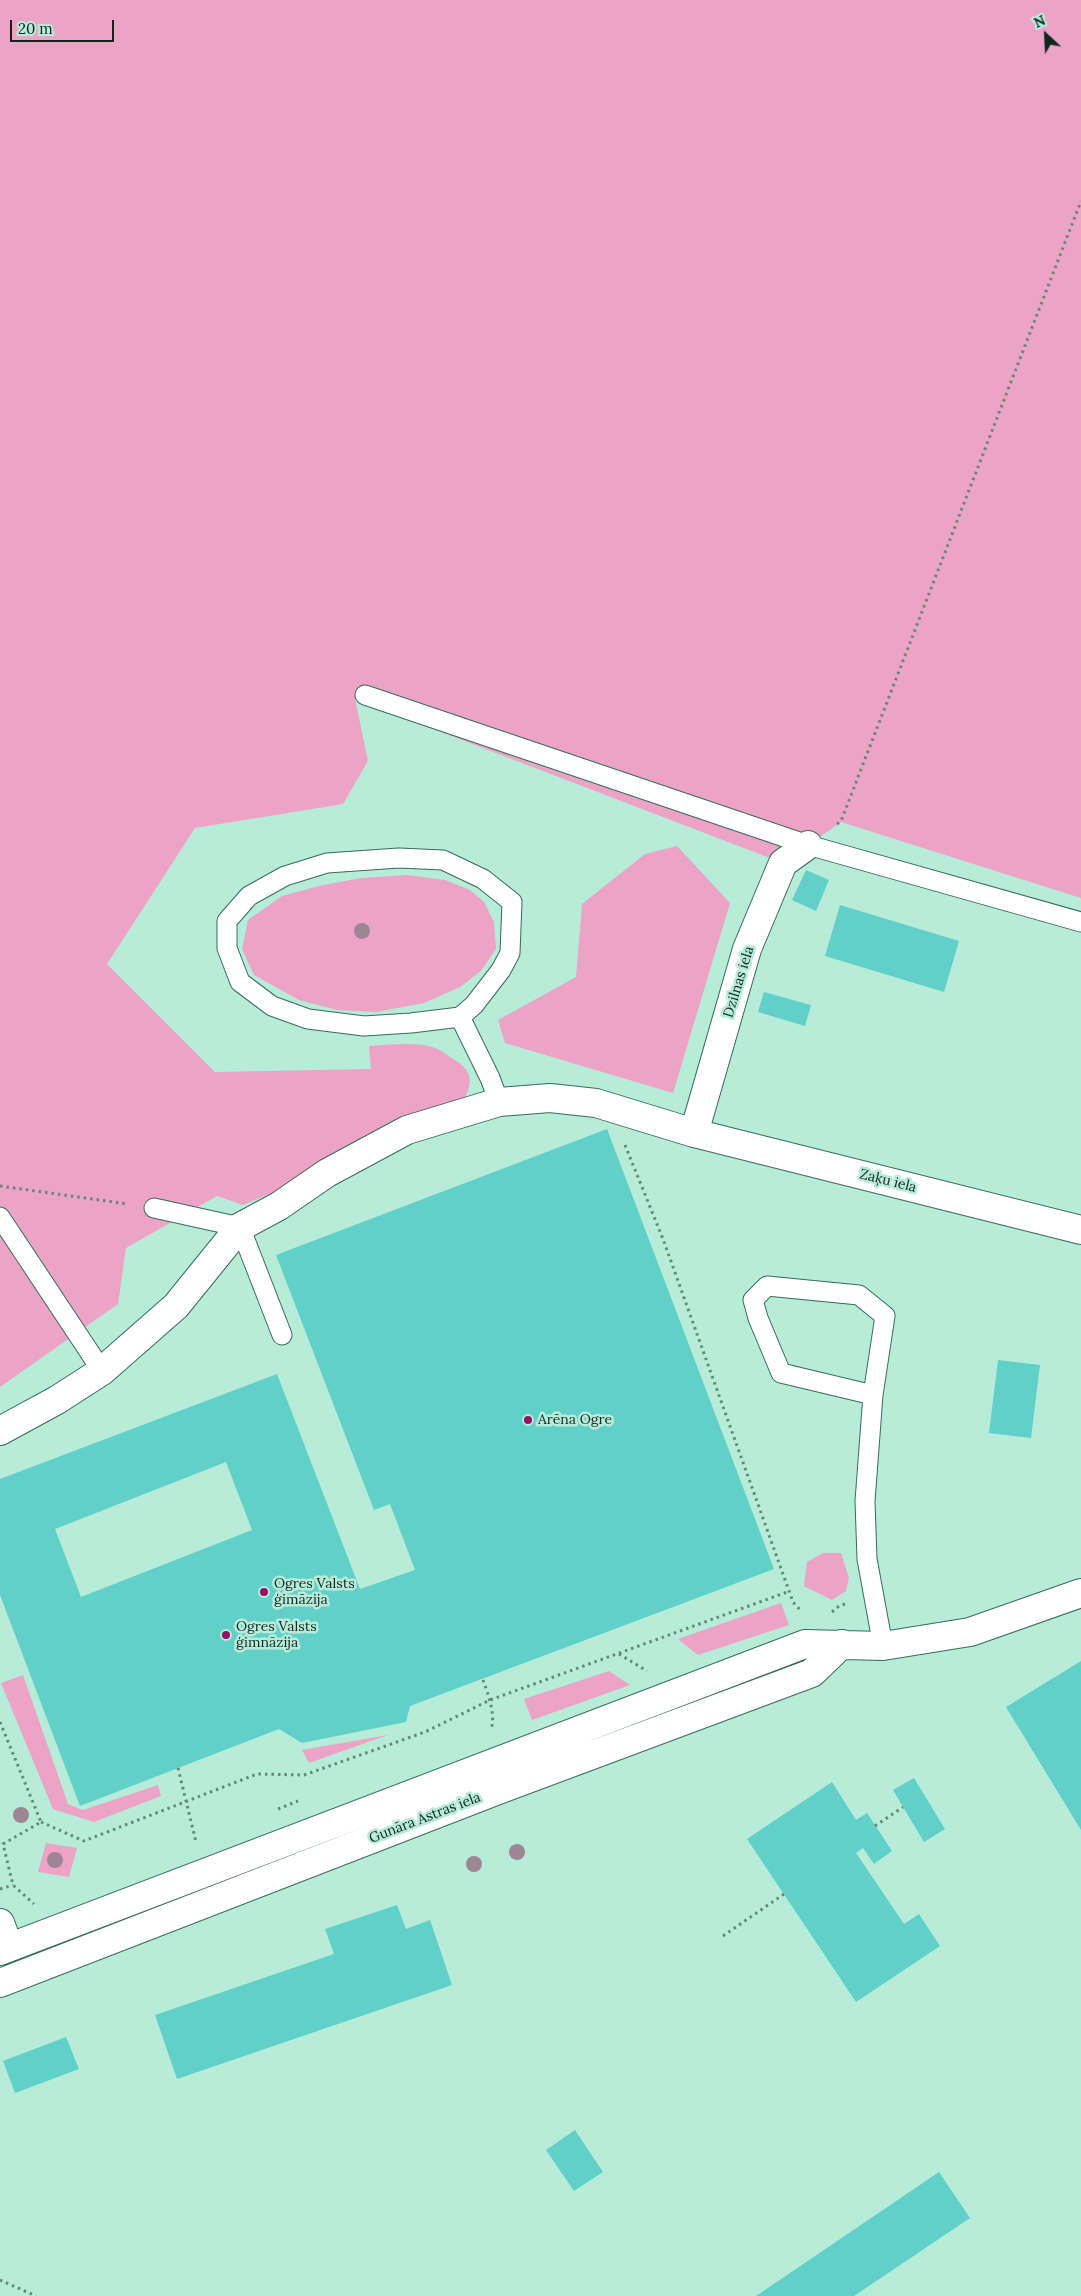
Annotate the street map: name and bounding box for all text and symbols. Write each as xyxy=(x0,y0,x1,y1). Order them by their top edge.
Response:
scale bar xyxy=(12,10,116,42)
north arrow xyxy=(1021,10,1071,60)
text: N xyxy=(1031,11,1048,32)
text: 20 m xyxy=(18,19,53,38)
street label: Dzilnas iela xyxy=(720,944,758,1020)
street label: Zaķu iela xyxy=(858,1166,918,1196)
place label: Arēna Ogre xyxy=(538,1412,612,1428)
marker: Arēna Ogre xyxy=(522,1414,534,1426)
place label: Ogres Valsts ģimāzija xyxy=(274,1576,355,1608)
marker: Ogres Valsts ģimāzija xyxy=(258,1586,270,1598)
place label: Ogres Valsts ģimnāzija xyxy=(236,1619,317,1651)
marker: Ogres Valsts ģimnāzija xyxy=(220,1629,232,1641)
street label: Gunāra Astras iela xyxy=(367,1789,483,1847)

